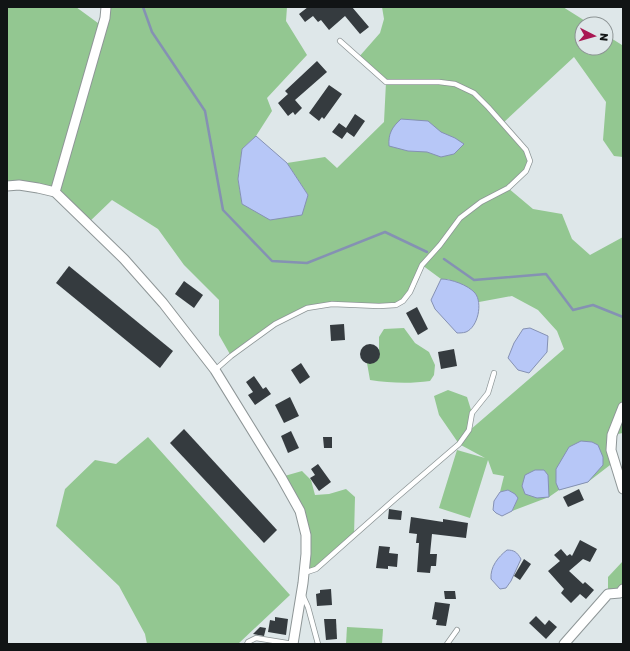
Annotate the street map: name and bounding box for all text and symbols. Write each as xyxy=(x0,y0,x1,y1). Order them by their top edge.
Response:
north arrow xyxy=(574,16,614,56)
text: N xyxy=(597,32,610,42)

